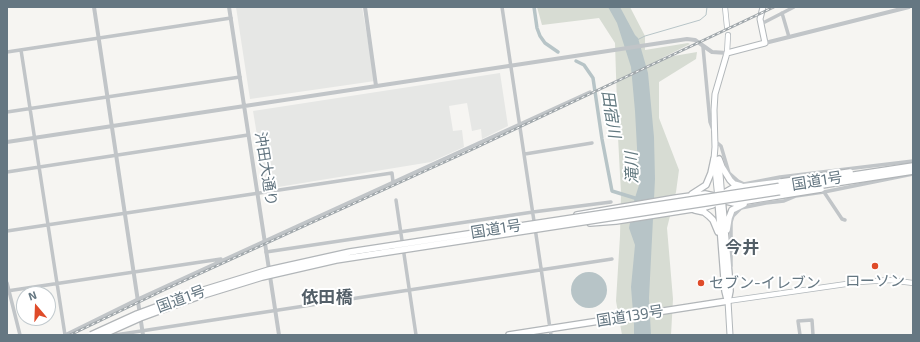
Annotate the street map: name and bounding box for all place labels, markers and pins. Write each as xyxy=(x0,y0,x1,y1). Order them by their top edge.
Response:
marker: ローソン xyxy=(870,261,880,271)
place label: ローソン xyxy=(845,272,905,290)
place label: セブン-イレブン xyxy=(709,274,821,292)
marker: セブン-イレブン xyxy=(696,278,706,288)

